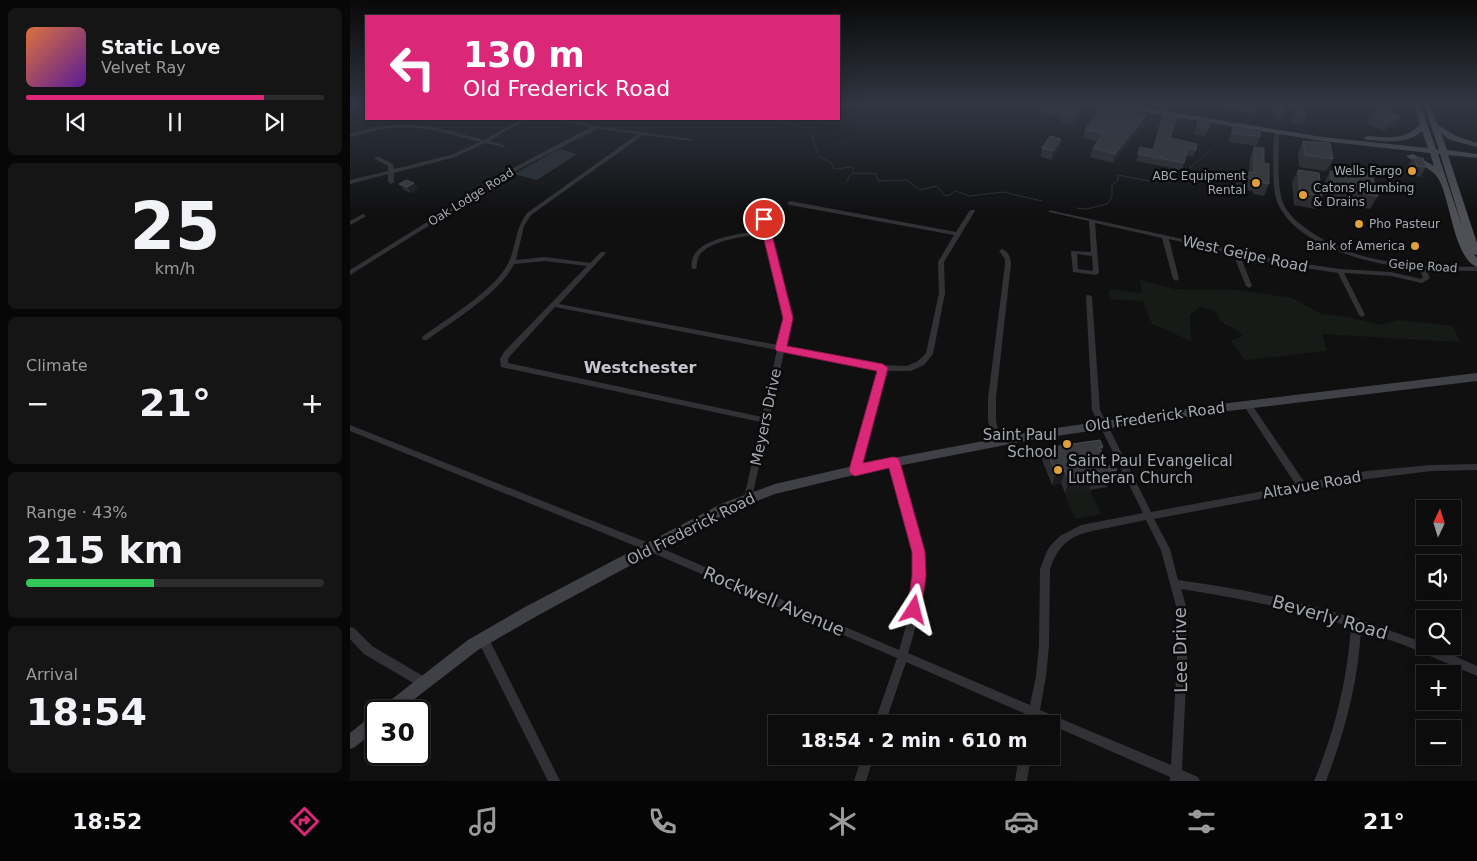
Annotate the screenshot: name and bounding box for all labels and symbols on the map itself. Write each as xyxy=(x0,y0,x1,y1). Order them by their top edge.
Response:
place label: Wells Fargo xyxy=(1334,164,1402,178)
street label: Oak Lodge Road xyxy=(426,165,516,229)
marker: Wells Fargo xyxy=(1406,165,1418,177)
place label: ABC Equipment Rental xyxy=(1152,169,1246,197)
marker: ABC Equipment Rental xyxy=(1250,177,1262,189)
place label: Catons Plumbing & Drains xyxy=(1313,181,1415,209)
marker: Catons Plumbing & Drains xyxy=(1297,189,1309,201)
pin xyxy=(743,198,785,240)
place label: Pho Pasteur xyxy=(1369,217,1440,231)
marker: Pho Pasteur xyxy=(1353,218,1365,230)
street label: West Geipe Road xyxy=(1181,232,1309,276)
place label: Bank of America xyxy=(1306,239,1405,253)
marker: Bank of America xyxy=(1409,240,1421,252)
street label: Geipe Road xyxy=(1388,257,1458,275)
district label: Westchester xyxy=(584,358,696,377)
street label: Meyers Drive xyxy=(747,367,785,467)
street label: Old Frederick Road xyxy=(1084,398,1226,436)
place label: Saint Paul School xyxy=(983,426,1057,461)
marker: Saint Paul School xyxy=(1061,438,1073,450)
place label: Saint Paul Evangelical Lutheran Church xyxy=(1068,452,1233,487)
marker: Saint Paul Evangelical Lutheran Church xyxy=(1052,464,1064,476)
street label: Altavue Road xyxy=(1261,467,1363,503)
street label: Old Frederick Road xyxy=(624,489,758,569)
north arrow xyxy=(1416,500,1461,545)
street label: Rockwell Avenue xyxy=(700,562,848,640)
position arrow xyxy=(887,583,939,635)
street label: Beverly Road xyxy=(1270,590,1390,644)
street label: Lee Drive xyxy=(1169,607,1191,693)
speed limit sign: 30 xyxy=(365,700,430,765)

